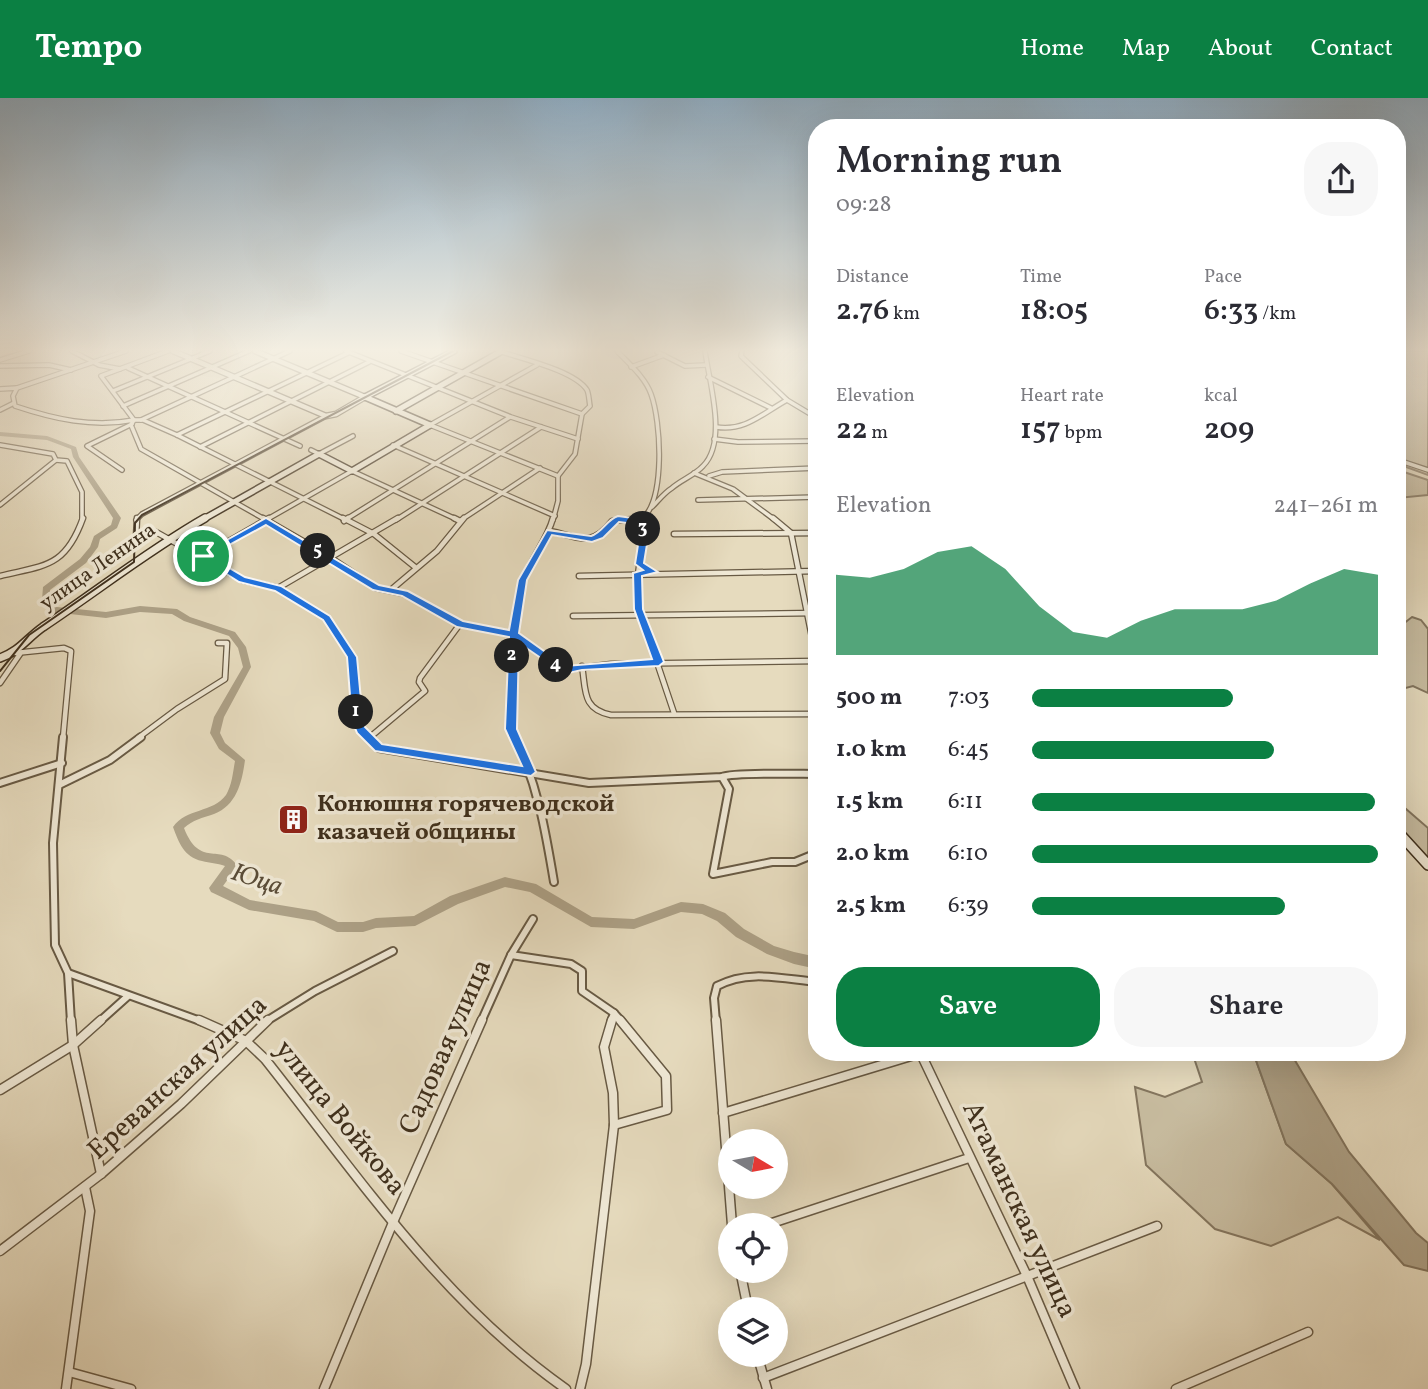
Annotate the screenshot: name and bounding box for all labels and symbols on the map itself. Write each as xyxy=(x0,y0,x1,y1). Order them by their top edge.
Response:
pin: 3 xyxy=(626,512,660,546)
street label: улица Ленина xyxy=(34,516,162,618)
pin xyxy=(173,526,233,586)
pin: 5 xyxy=(300,533,336,568)
pin: 2 xyxy=(494,638,530,674)
pin: 4 xyxy=(538,648,574,682)
pin: 1 xyxy=(338,694,374,730)
place label: Конюшня горячеводской казачей общины xyxy=(317,788,614,850)
building icon: Конюшня горячеводской казачей общины xyxy=(277,802,311,836)
water label: Юца xyxy=(227,855,287,905)
street label: Садовая улица xyxy=(390,953,502,1141)
street label: Ереванская улица xyxy=(79,987,277,1169)
street label: улица Войкова xyxy=(265,1032,415,1204)
street label: Атаманская улица xyxy=(952,1095,1086,1325)
north arrow xyxy=(718,1129,788,1199)

